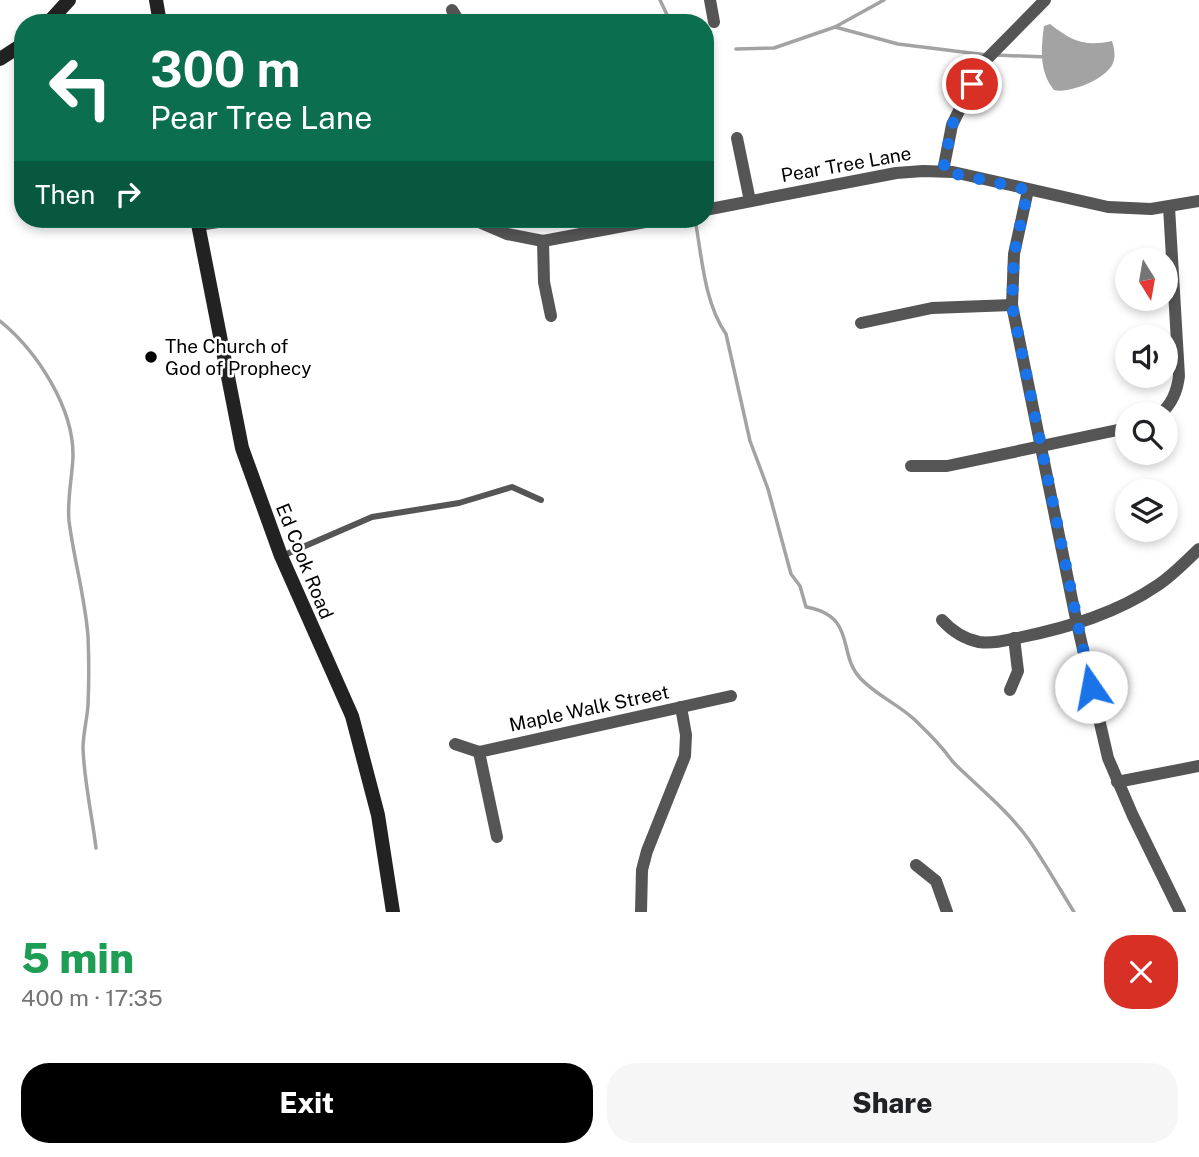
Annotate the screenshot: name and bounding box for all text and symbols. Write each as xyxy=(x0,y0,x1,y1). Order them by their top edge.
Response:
text: 300 m xyxy=(150,40,300,98)
icon: left xyxy=(35,42,126,133)
pin xyxy=(942,54,1002,114)
icon: arrive xyxy=(953,65,991,103)
text: Pear Tree Lane xyxy=(150,99,372,136)
street label: Pear Tree Lane xyxy=(779,142,913,186)
icon: right xyxy=(109,175,147,213)
text: Then xyxy=(35,179,95,210)
north arrow xyxy=(1115,248,1178,312)
map controls xyxy=(1115,248,1178,542)
button: sound xyxy=(1115,325,1178,388)
place label: The Church of God of Prophecy xyxy=(165,335,311,379)
marker: The Church of God of Prophecy xyxy=(143,349,159,365)
button: search xyxy=(1115,402,1178,465)
button: layers xyxy=(1115,479,1178,542)
street label: Ed Cook Road xyxy=(272,500,338,622)
position arrow xyxy=(1054,650,1128,724)
street label: Maple Walk Street xyxy=(507,680,671,736)
text: 5 min xyxy=(21,933,134,982)
button: close xyxy=(1104,935,1178,1009)
text: 400 m · 17:35 xyxy=(21,984,163,1011)
button: Exit xyxy=(21,1063,593,1143)
button: Share xyxy=(607,1063,1178,1143)

